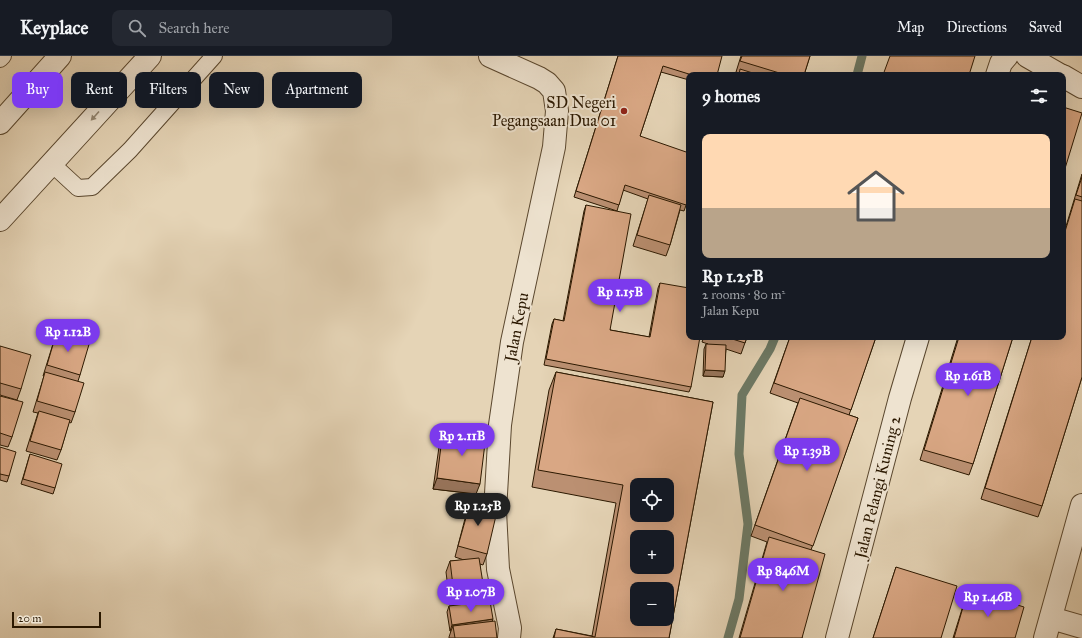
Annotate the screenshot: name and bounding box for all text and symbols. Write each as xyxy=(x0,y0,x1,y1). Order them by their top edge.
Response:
search box xyxy=(112,10,392,46)
text: Keyplace xyxy=(20,16,88,39)
icon: search xyxy=(126,17,148,39)
text: Search here xyxy=(158,19,229,37)
text: Map xyxy=(897,19,924,36)
text: Directions xyxy=(946,19,1007,36)
text: Saved xyxy=(1029,19,1062,36)
chip: Buy xyxy=(12,72,63,108)
chip: Rent xyxy=(71,72,127,108)
chip: Filters xyxy=(135,72,201,108)
chip: New xyxy=(209,72,264,108)
chip: Apartment xyxy=(272,72,362,108)
icon: filters xyxy=(1028,85,1050,107)
text: 9 homes xyxy=(702,86,760,107)
place label: SD Negeri Pegangsaan Dua 01 xyxy=(492,93,617,131)
marker: SD Negeri Pegangsaan Dua 01 xyxy=(619,106,629,116)
one-way arrow xyxy=(90,111,100,121)
icon: home xyxy=(840,160,912,232)
text: Rp 1.25B xyxy=(702,266,764,287)
pin: Rp 1.15B xyxy=(579,279,661,313)
text: Rp 1.15B xyxy=(597,284,643,300)
text: 2 rooms · 80 m² xyxy=(702,287,785,303)
street label: Jalan Kepu xyxy=(500,290,534,366)
text: Jalan Kepu xyxy=(702,303,759,319)
pin: Rp 1.12B xyxy=(27,319,109,353)
text: Rp 1.12B xyxy=(45,324,91,340)
pin: Rp 1.61B xyxy=(927,363,1009,397)
text: Rp 1.61B xyxy=(945,368,991,384)
street label: Jalan Pelangi Kuning 2 xyxy=(850,414,905,563)
pin: Rp 2.11B xyxy=(421,423,503,457)
text: Rp 2.11B xyxy=(439,428,485,444)
pin: Rp 1.39B xyxy=(766,438,848,472)
text: Rp 1.39B xyxy=(783,443,831,459)
map controls xyxy=(630,478,674,626)
button: locate xyxy=(630,478,674,522)
pin: Rp 1.25B xyxy=(437,493,519,527)
text: Rp 1.25B xyxy=(454,498,502,514)
button: + xyxy=(630,530,674,574)
pin: Rp 846M xyxy=(746,558,820,592)
text: Rp 846M xyxy=(757,563,809,579)
pin: Rp 1.07B xyxy=(430,579,512,613)
button: − xyxy=(630,582,674,626)
text: Rp 1.07B xyxy=(446,584,496,600)
pin: Rp 1.46B xyxy=(947,584,1029,618)
text: Rp 1.46B xyxy=(964,589,1012,605)
scale bar xyxy=(12,610,101,629)
text: 20 m xyxy=(18,612,41,625)

